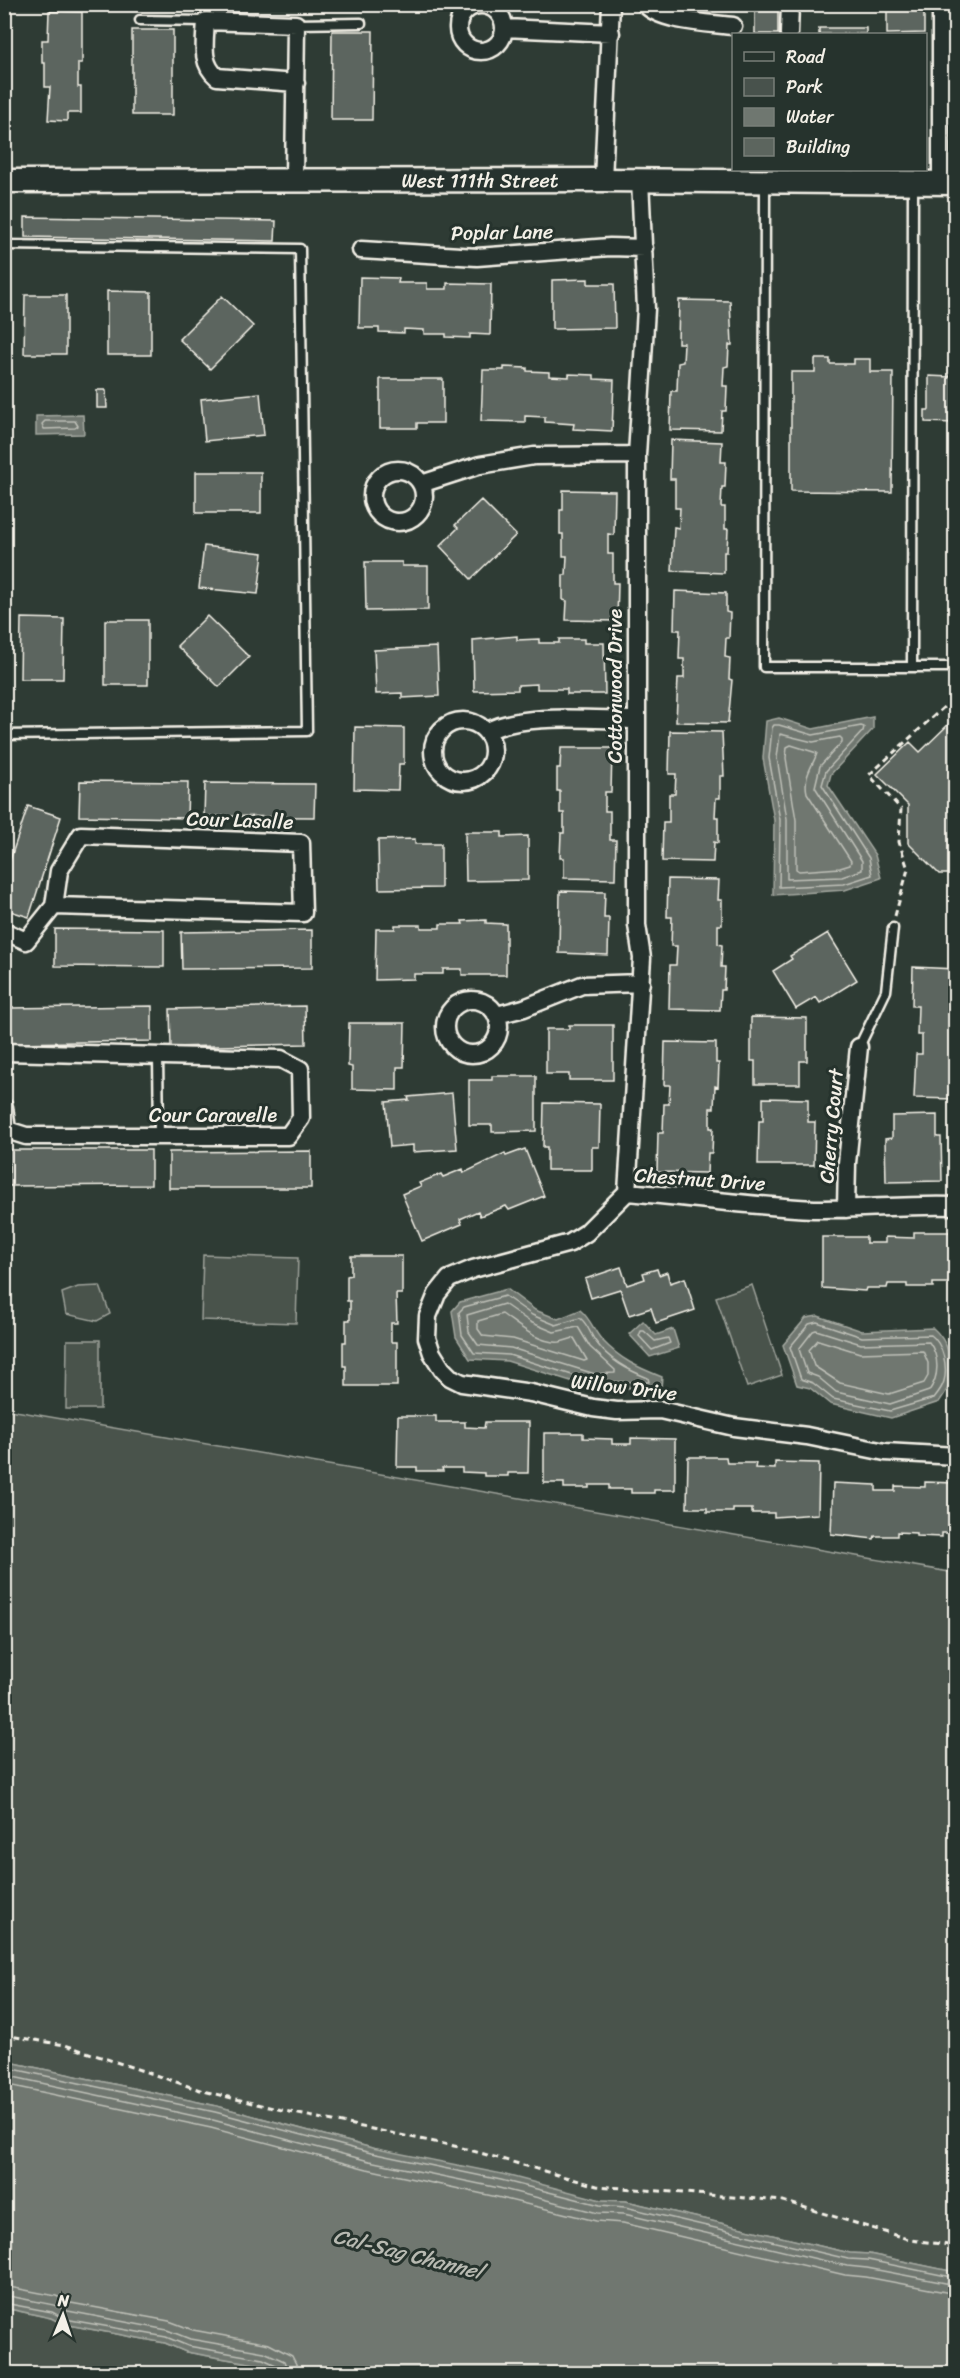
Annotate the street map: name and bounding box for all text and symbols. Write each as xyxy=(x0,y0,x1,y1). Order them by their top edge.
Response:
legend xyxy=(732,33,927,171)
text: Road xyxy=(786,41,826,73)
text: Park xyxy=(786,71,823,103)
text: Water xyxy=(786,101,835,133)
text: Building xyxy=(786,131,850,163)
street label: West 111th Street xyxy=(401,163,559,198)
street label: Poplar Lane xyxy=(451,214,553,251)
street label: Cottonwood Drive xyxy=(598,608,633,763)
street label: Cour Lasalle xyxy=(186,801,294,840)
street label: Cherry Court xyxy=(809,1066,854,1185)
street label: Cour Caravelle xyxy=(149,1098,277,1133)
street label: Chestnut Drive xyxy=(633,1157,767,1202)
street label: Willow Drive xyxy=(569,1364,679,1411)
water label: Cal-Sag Channel xyxy=(329,2217,492,2292)
north arrow xyxy=(33,2285,93,2345)
text: N xyxy=(56,2286,70,2315)

